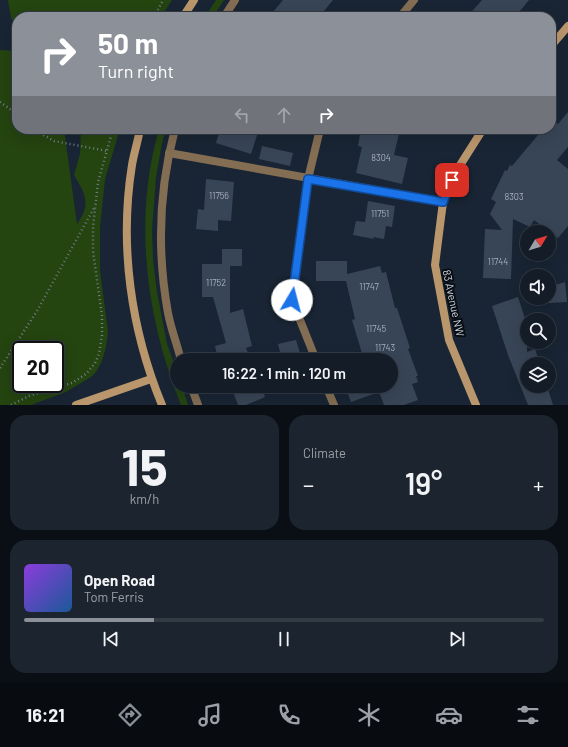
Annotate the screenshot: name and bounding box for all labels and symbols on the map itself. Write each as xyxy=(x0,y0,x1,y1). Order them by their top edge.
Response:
house number: 8304 xyxy=(371,152,391,163)
pin xyxy=(435,163,469,197)
house number: 11756 xyxy=(209,190,229,201)
house number: 8303 xyxy=(504,191,524,202)
house number: 11751 xyxy=(371,208,389,219)
north arrow xyxy=(520,225,556,261)
house number: 11744 xyxy=(488,256,508,267)
street label: 83 Avenue NW xyxy=(441,268,467,338)
house number: 11752 xyxy=(206,277,226,288)
position arrow xyxy=(271,279,313,321)
house number: 11747 xyxy=(359,281,380,292)
house number: 11745 xyxy=(366,323,386,334)
speed limit sign: 20 xyxy=(12,341,64,393)
house number: 11743 xyxy=(375,342,395,353)

